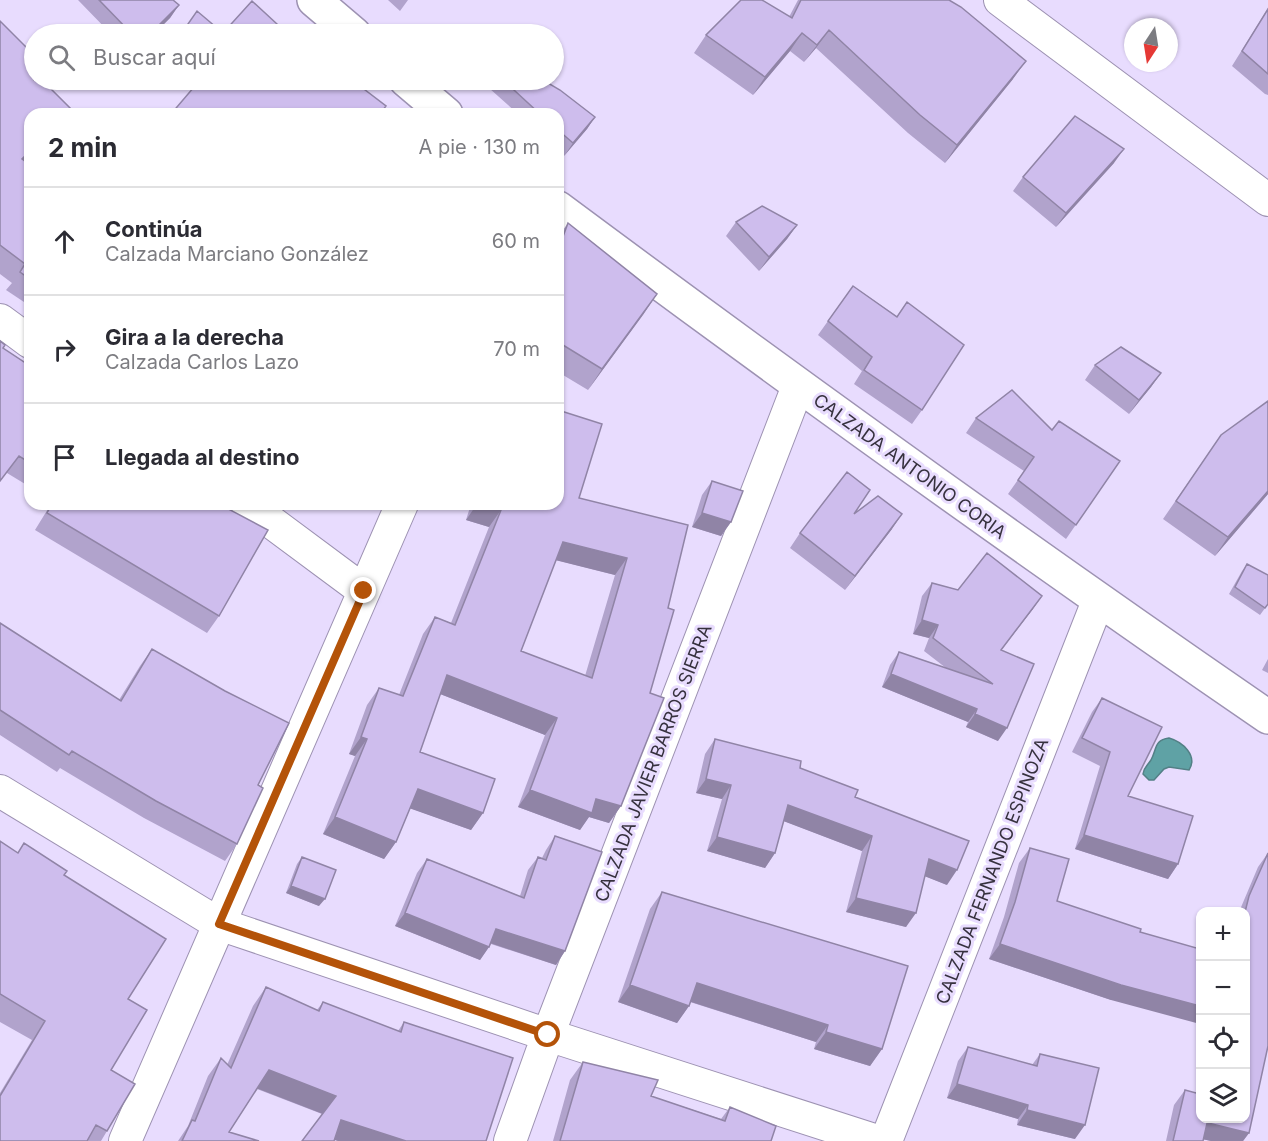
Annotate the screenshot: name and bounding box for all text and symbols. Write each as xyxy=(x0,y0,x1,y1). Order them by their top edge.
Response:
north arrow xyxy=(1124,18,1178,72)
search box xyxy=(24,24,564,90)
icon: search xyxy=(45,41,78,74)
text: Buscar aquí xyxy=(93,44,216,70)
text: 2 min xyxy=(48,132,118,163)
text: A pie · 130 m xyxy=(419,135,540,159)
text: Continúa xyxy=(105,216,203,242)
icon: ahead xyxy=(48,225,81,258)
text: 60 m xyxy=(492,229,540,253)
text: Calzada Marciano González xyxy=(105,242,369,266)
text: Gira a la derecha xyxy=(105,324,284,350)
icon: right xyxy=(48,333,81,366)
text: 70 m xyxy=(493,337,540,361)
text: Calzada Carlos Lazo xyxy=(105,350,299,374)
street label: CALZADA ANTONIO CORIA xyxy=(810,389,1010,543)
icon: arrive xyxy=(48,441,81,474)
text: Llegada al destino xyxy=(105,444,299,470)
route end xyxy=(350,577,376,603)
street label: CALZADA JAVIER BARROS SIERRA xyxy=(590,621,716,905)
street label: CALZADA FERNANDO ESPINOZA xyxy=(931,735,1053,1007)
map controls xyxy=(1196,907,1250,1123)
button: + xyxy=(1196,907,1250,961)
button: − xyxy=(1196,961,1250,1015)
button: locate xyxy=(1196,1015,1250,1069)
route start xyxy=(534,1021,560,1047)
button: layers xyxy=(1196,1069,1250,1123)

